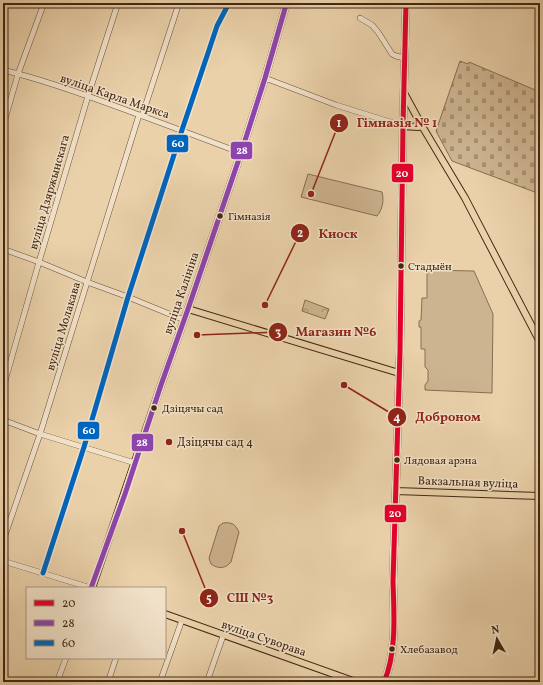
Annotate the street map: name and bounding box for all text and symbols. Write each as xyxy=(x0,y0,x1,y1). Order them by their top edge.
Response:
street label: вуліца Карла Маркса xyxy=(58,71,171,123)
callout: Гімназія № 1 xyxy=(329,110,445,135)
text: Гімназія № 1 xyxy=(357,115,437,133)
text: 1 xyxy=(337,116,342,132)
street label: вуліца Дзяржынскага xyxy=(26,133,74,252)
line badge: 60 xyxy=(166,134,189,153)
text: 60 xyxy=(172,137,185,152)
line badge: 28 xyxy=(230,141,253,160)
text: 28 xyxy=(236,144,248,159)
line badge: 20 xyxy=(391,163,414,183)
text: 20 xyxy=(396,167,408,182)
place label: Гімназія xyxy=(228,210,271,225)
marker: Гімназія xyxy=(215,211,225,221)
callout: Киоск xyxy=(290,221,365,246)
text: 2 xyxy=(297,226,303,242)
text: Киоск xyxy=(318,226,358,244)
street label: вуліца Калініна xyxy=(160,250,204,337)
place label: Стадыён xyxy=(408,260,452,275)
marker: Стадыён xyxy=(396,261,406,271)
street label: вуліца Молакава xyxy=(43,280,85,373)
callout: Магазин №6 xyxy=(268,319,385,344)
text: Магазин №6 xyxy=(296,324,376,342)
text: 3 xyxy=(275,325,281,341)
place label: Дзіцячы сад xyxy=(162,402,224,417)
marker: Дзіцячы сад xyxy=(149,403,159,413)
callout: Доброном xyxy=(387,404,489,429)
text: Доброном xyxy=(415,409,481,427)
text: 4 xyxy=(393,410,401,426)
line badge: 60 xyxy=(77,421,100,440)
text: 60 xyxy=(83,424,96,439)
line badge: 28 xyxy=(131,433,154,452)
place label: Дзіцячы сад 4 xyxy=(177,435,253,451)
text: 28 xyxy=(136,436,148,451)
marker: Дзіцячы сад 4 xyxy=(164,437,174,447)
place label: Лядовая арэна xyxy=(404,454,477,469)
marker: Лядовая арэна xyxy=(392,455,402,465)
street label: Вакзальная вуліца xyxy=(417,473,519,493)
line badge: 20 xyxy=(384,504,407,523)
text: 20 xyxy=(389,507,401,522)
callout: СШ №3 xyxy=(199,585,282,610)
legend xyxy=(26,587,166,659)
text: СШ №3 xyxy=(227,590,274,608)
text: 5 xyxy=(206,591,212,607)
text: 20 xyxy=(62,596,76,612)
text: 28 xyxy=(62,616,75,632)
street label: вуліца Суворава xyxy=(219,617,308,661)
north arrow xyxy=(477,619,517,659)
text: N xyxy=(491,623,501,639)
text: 60 xyxy=(62,636,75,652)
place label: Хлебазавод xyxy=(400,643,459,658)
marker: Хлебазавод xyxy=(387,644,397,654)

